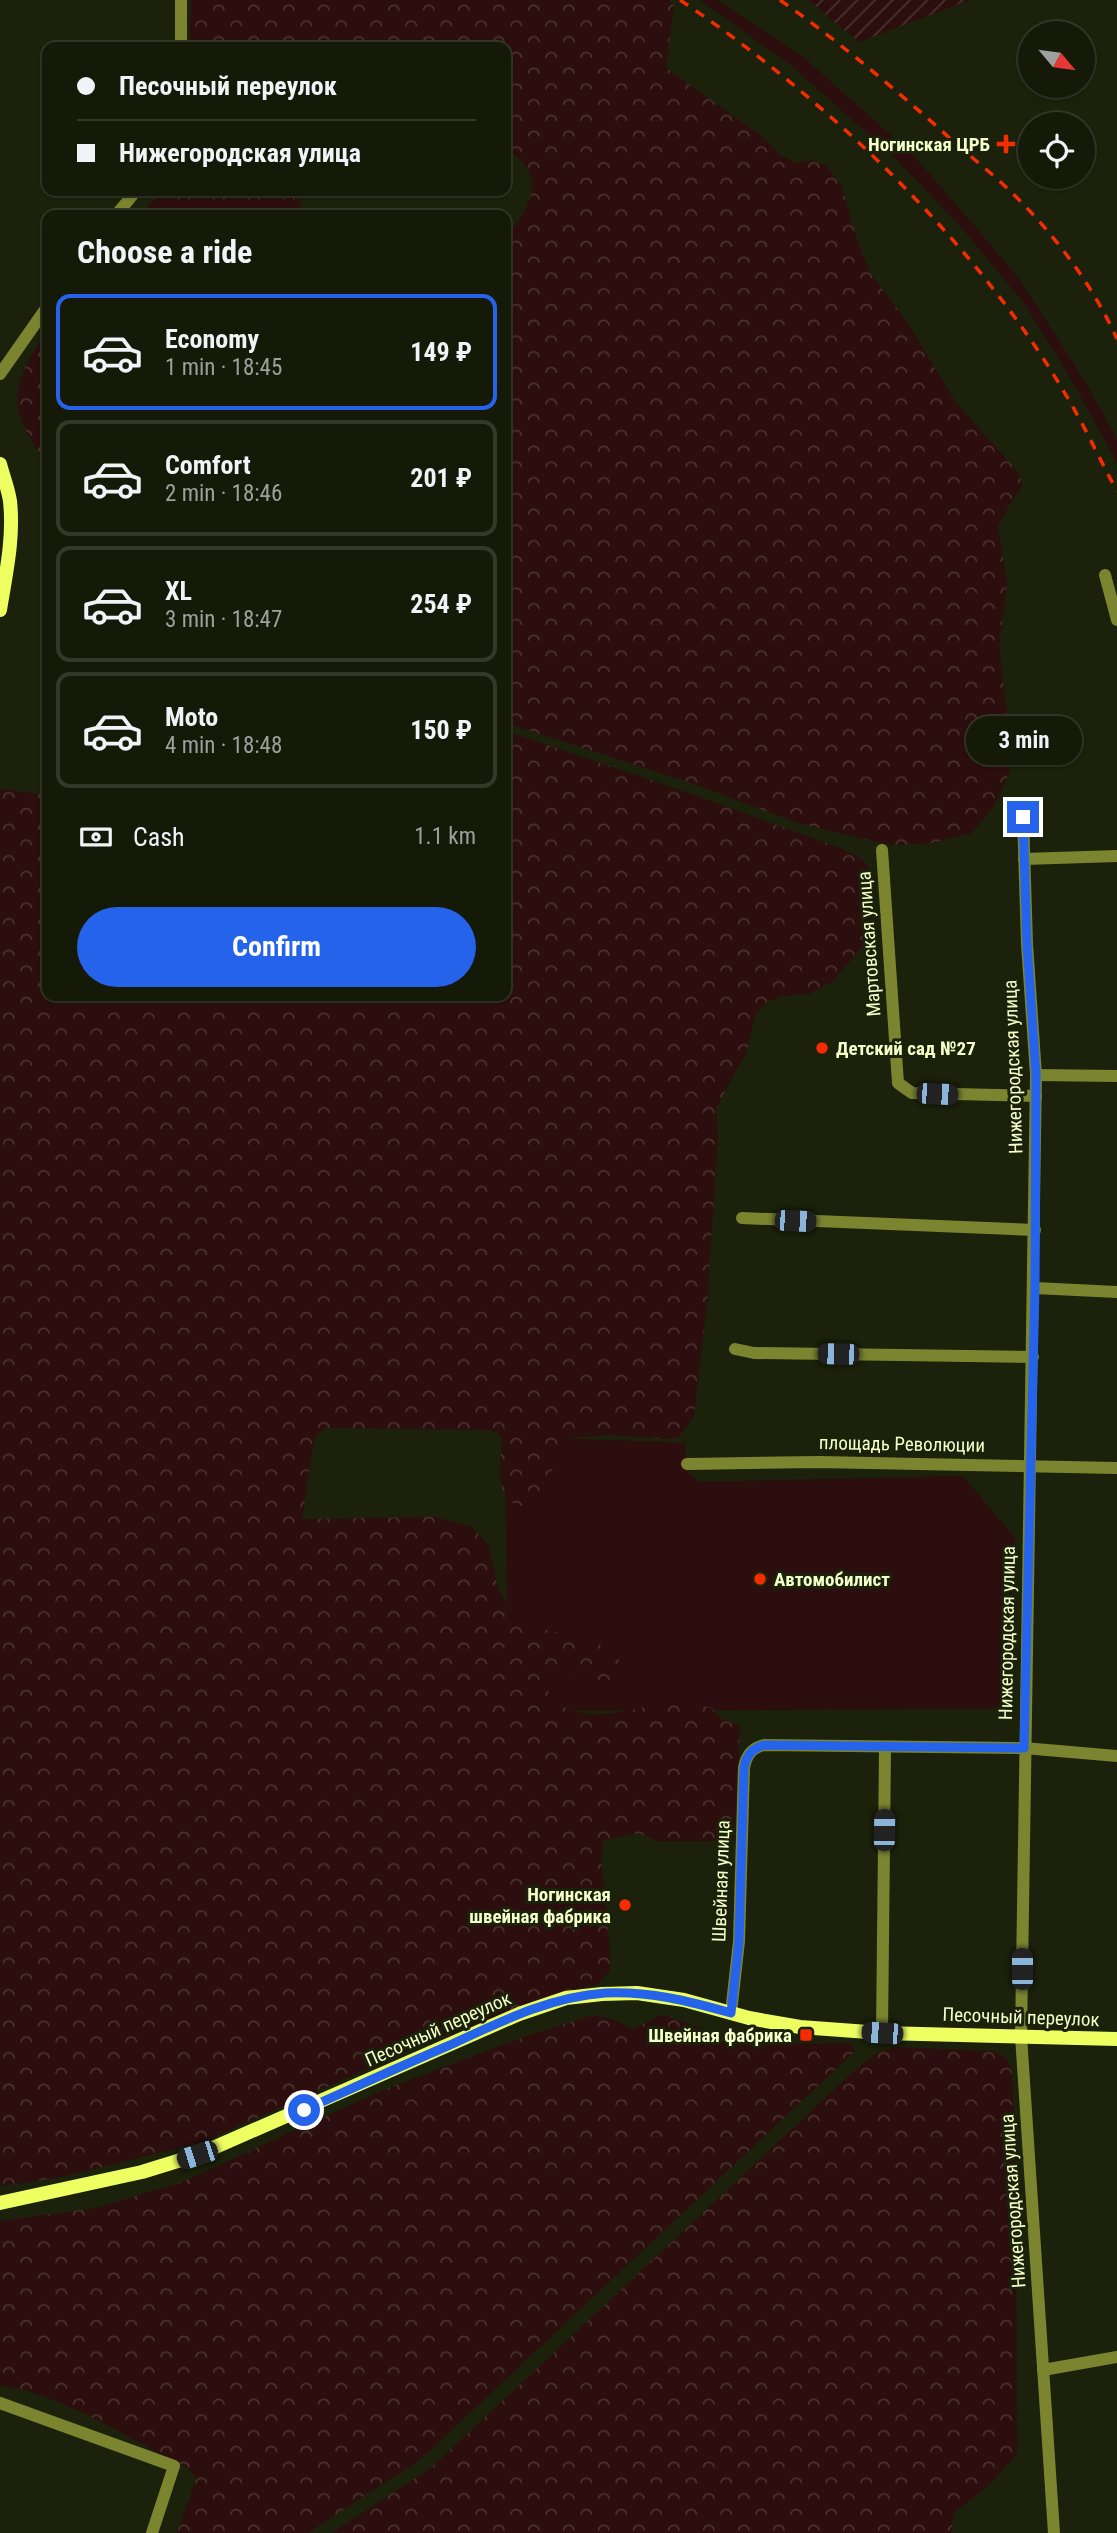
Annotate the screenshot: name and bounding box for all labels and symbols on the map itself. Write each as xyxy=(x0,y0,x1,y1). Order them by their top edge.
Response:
north arrow xyxy=(1018,21,1096,98)
place label: Ногинская ЦРБ xyxy=(868,133,990,156)
marker: Ногинская ЦРБ xyxy=(996,134,1016,154)
callout: 3 min xyxy=(965,716,1081,764)
route end xyxy=(1007,801,1039,833)
street label: Мартовская улица xyxy=(852,871,886,1017)
street label: Нижегородская улица xyxy=(998,980,1028,1154)
place label: Детский сад №27 xyxy=(836,1037,976,1060)
marker: Детский сад №27 xyxy=(814,1040,830,1056)
car xyxy=(916,1083,959,1105)
car xyxy=(774,1210,817,1232)
car xyxy=(817,1343,860,1365)
street label: площадь Революции xyxy=(819,1431,985,1457)
street label: Нижегородская улица xyxy=(994,1546,1020,1720)
place label: Автомобилист xyxy=(774,1568,890,1591)
marker: Автомобилист xyxy=(752,1571,768,1587)
car xyxy=(874,1809,895,1851)
street label: Швейная улица xyxy=(707,1820,735,1942)
place label: Ногинская швейная фабрика xyxy=(469,1883,611,1928)
marker: Ногинская швейная фабрика xyxy=(617,1897,633,1913)
car xyxy=(1012,1948,1033,1990)
street label: Песочный переулок xyxy=(361,1986,515,2072)
street label: Песочный переулок xyxy=(942,2003,1100,2031)
car xyxy=(861,2021,904,2045)
place label: Швейная фабрика xyxy=(648,2024,792,2047)
marker: Швейная фабрика xyxy=(798,2027,814,2043)
route start xyxy=(288,2094,320,2126)
street label: Нижегородская улица xyxy=(995,2113,1031,2289)
car xyxy=(174,2139,221,2171)

